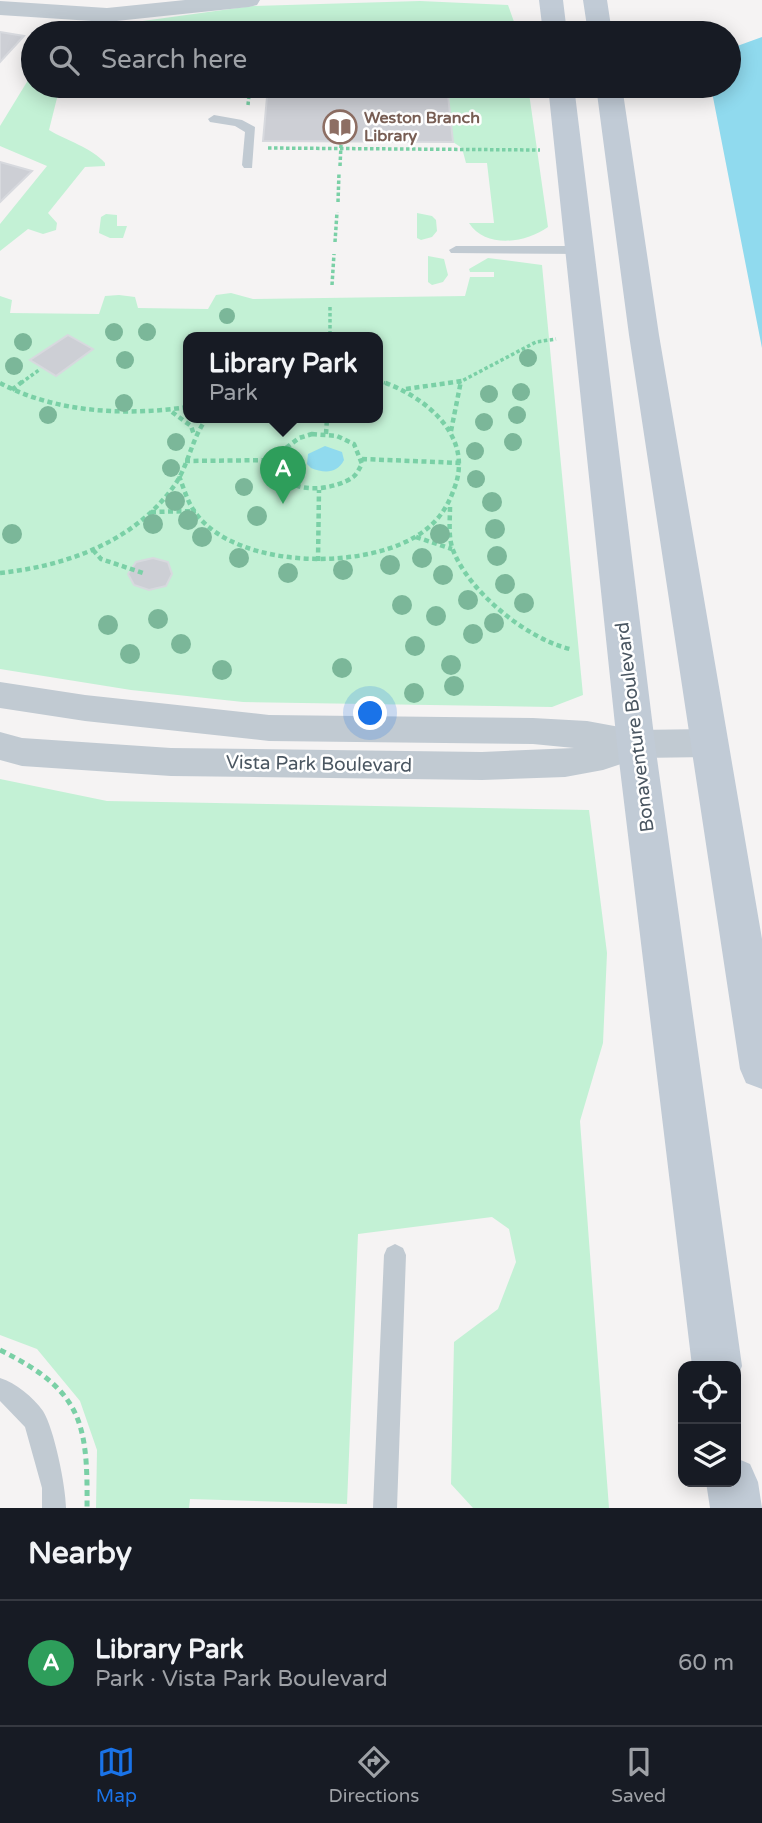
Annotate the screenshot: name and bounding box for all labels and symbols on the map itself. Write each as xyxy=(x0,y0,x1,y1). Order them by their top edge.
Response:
library icon: Weston Branch Library xyxy=(321,108,359,146)
place label: Weston Branch Library xyxy=(364,108,480,146)
pin: A xyxy=(260,446,306,504)
street label: Bonaventure Boulevard xyxy=(611,621,659,833)
your location xyxy=(353,696,387,730)
street label: Vista Park Boulevard xyxy=(226,751,412,777)

